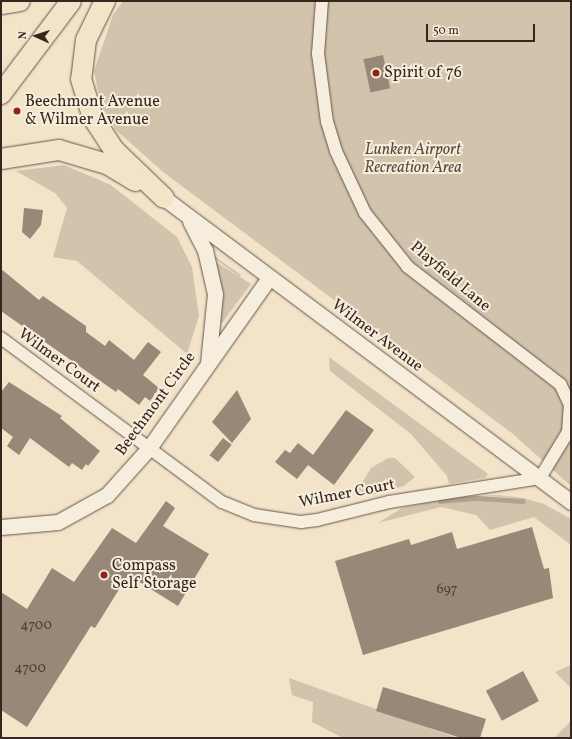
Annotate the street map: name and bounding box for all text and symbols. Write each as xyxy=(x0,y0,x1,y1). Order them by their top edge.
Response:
north arrow xyxy=(16,16,56,56)
scale bar xyxy=(428,16,537,42)
text: 50 m xyxy=(433,23,459,39)
text: N xyxy=(16,31,31,40)
place label: Spirit of 76 xyxy=(384,63,460,83)
marker: Spirit of 76 xyxy=(371,68,381,78)
place label: Beechmont Avenue & Wilmer Avenue xyxy=(25,92,160,130)
marker: Beechmont Avenue & Wilmer Avenue xyxy=(12,106,22,116)
park label: Lunken Airport Recreation Area xyxy=(364,140,462,178)
street label: Playfield Lane xyxy=(406,238,494,316)
street label: Wilmer Avenue xyxy=(328,295,426,377)
street label: Wilmer Court xyxy=(14,325,104,397)
street label: Beechmont Circle xyxy=(112,348,200,460)
street label: Wilmer Court xyxy=(298,475,396,513)
place label: Compass Self Storage xyxy=(112,556,195,594)
marker: Compass Self Storage xyxy=(99,570,109,580)
house number: 697 xyxy=(436,582,458,598)
house number: 4700 xyxy=(20,618,52,634)
house number: 4700 xyxy=(14,661,46,677)

